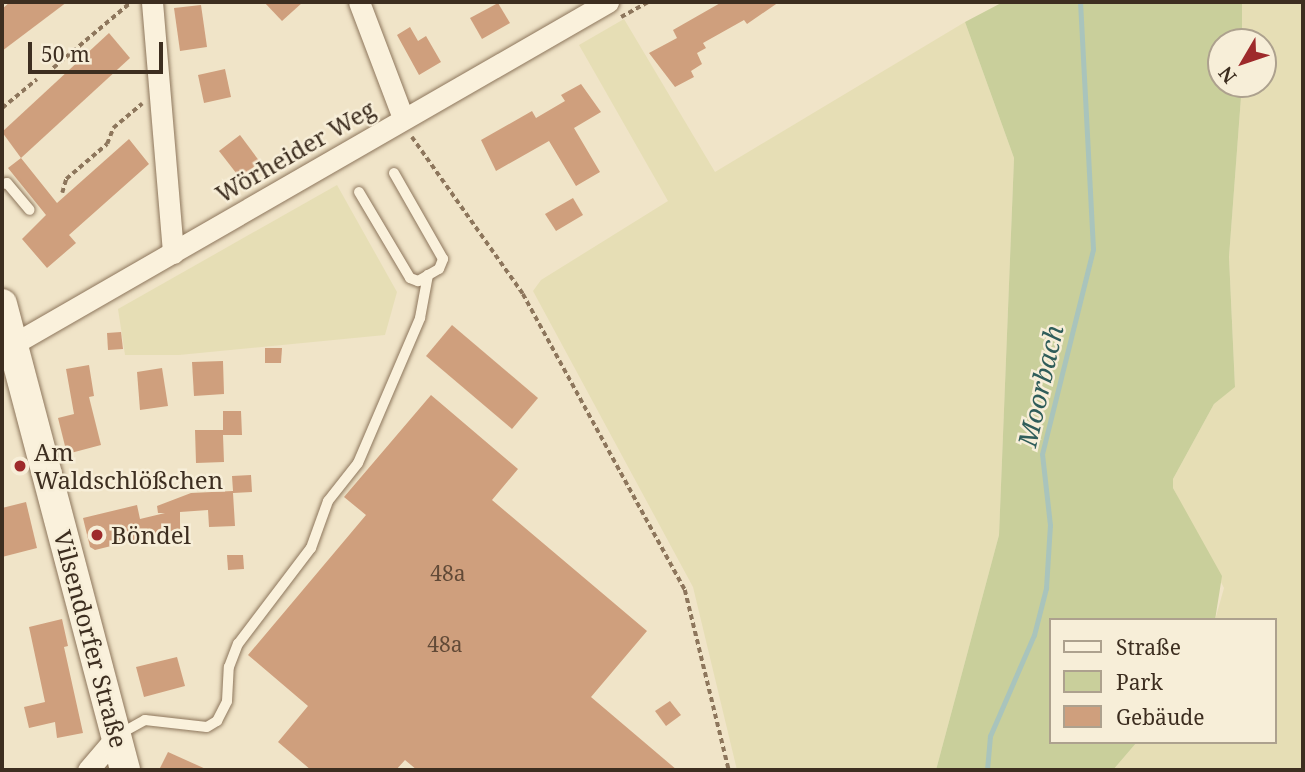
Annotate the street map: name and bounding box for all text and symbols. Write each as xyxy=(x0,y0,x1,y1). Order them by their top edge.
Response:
scale bar xyxy=(32,28,166,72)
north arrow xyxy=(1207,28,1277,98)
text: 50 m xyxy=(41,40,90,68)
text: N xyxy=(1212,61,1242,89)
street label: Wörheider Weg xyxy=(210,94,380,208)
water label: Moorbach xyxy=(1012,322,1070,450)
place label: Am Waldschlößchen xyxy=(34,438,223,494)
marker: Am Waldschlößchen xyxy=(12,458,28,474)
place label: Böndel xyxy=(111,521,191,549)
street label: Vilsendorfer Straße xyxy=(48,527,134,751)
marker: Böndel xyxy=(89,527,105,543)
house number: 48a xyxy=(430,560,466,586)
legend xyxy=(1050,618,1277,744)
house number: 48a xyxy=(427,631,463,657)
text: Straße xyxy=(1116,633,1181,661)
text: Park xyxy=(1116,668,1163,696)
text: Gebäude xyxy=(1116,703,1204,731)

